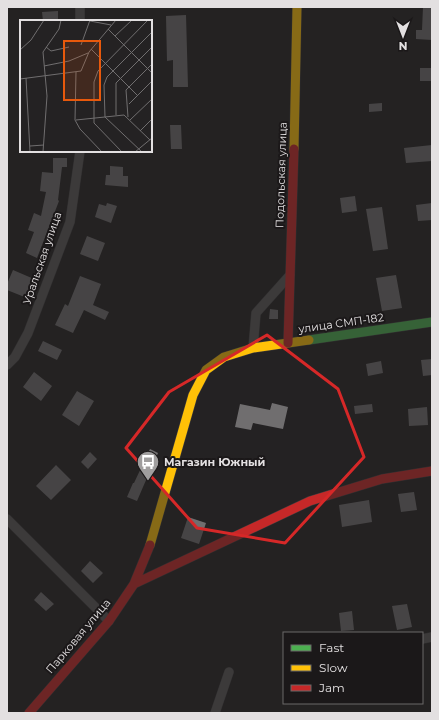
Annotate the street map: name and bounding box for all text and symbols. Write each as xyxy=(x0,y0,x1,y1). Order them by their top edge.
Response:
north arrow xyxy=(383,16,423,56)
inset map xyxy=(20,20,152,152)
text: N xyxy=(399,39,407,53)
street label: Подольская улица xyxy=(272,122,290,228)
street label: Уральская улица xyxy=(20,210,64,306)
street label: улица СМП-182 xyxy=(296,310,385,336)
bus stop icon: Магазин Южный xyxy=(135,449,161,482)
place label: Магазин Южный xyxy=(164,455,265,469)
street label: Парковая улица xyxy=(43,596,113,676)
legend xyxy=(283,632,423,704)
text: Fast xyxy=(319,640,344,655)
text: Slow xyxy=(319,660,348,675)
text: Jam xyxy=(318,680,345,695)

